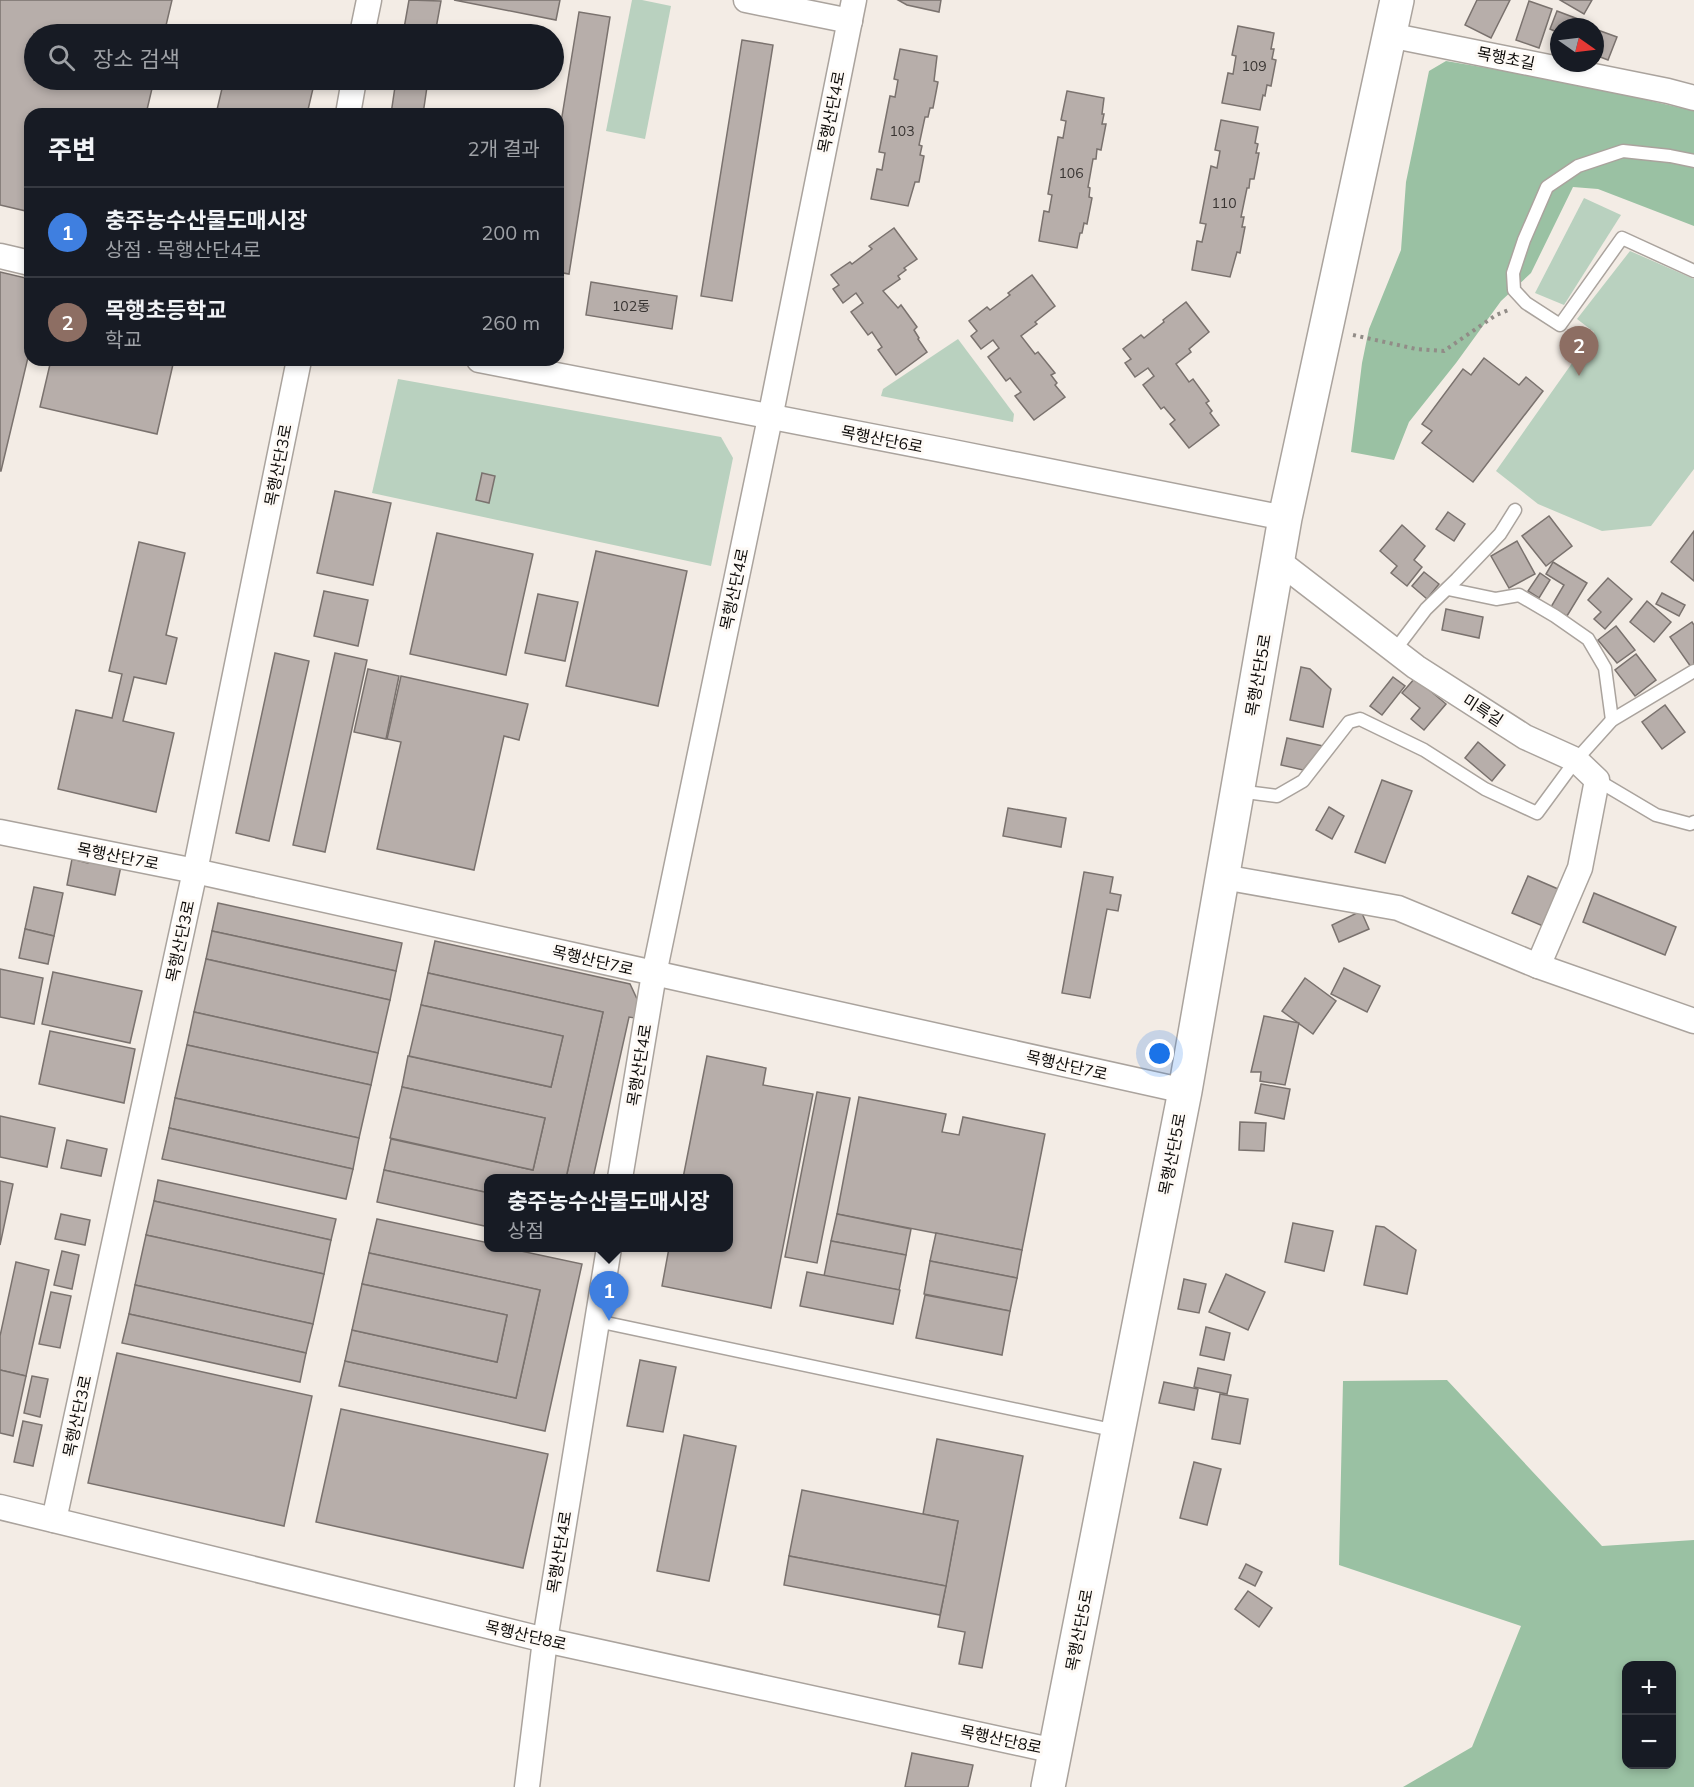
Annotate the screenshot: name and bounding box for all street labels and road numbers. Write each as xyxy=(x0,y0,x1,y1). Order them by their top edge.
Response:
street label: 목행초길 xyxy=(1475,43,1537,73)
street label: 목행산단4로 xyxy=(813,69,849,155)
street label: 목행산단6로 xyxy=(839,421,925,457)
street label: 목행산단3로 xyxy=(260,422,296,508)
street label: 목행산단4로 xyxy=(716,546,752,632)
street label: 목행산단5로 xyxy=(1241,632,1275,718)
street label: 미륵길 xyxy=(1459,690,1507,730)
street label: 목행산단7로 xyxy=(75,838,161,874)
street label: 목행산단3로 xyxy=(162,898,198,984)
street label: 목행산단7로 xyxy=(550,941,636,979)
street label: 목행산단4로 xyxy=(623,1022,655,1108)
street label: 목행산단7로 xyxy=(1024,1046,1110,1084)
street label: 목행산단5로 xyxy=(1154,1111,1190,1197)
street label: 목행산단3로 xyxy=(59,1373,95,1459)
street label: 목행산단4로 xyxy=(543,1509,575,1595)
street label: 목행산단5로 xyxy=(1061,1587,1097,1673)
street label: 목행산단8로 xyxy=(483,1616,569,1654)
street label: 목행산단8로 xyxy=(958,1721,1044,1757)

